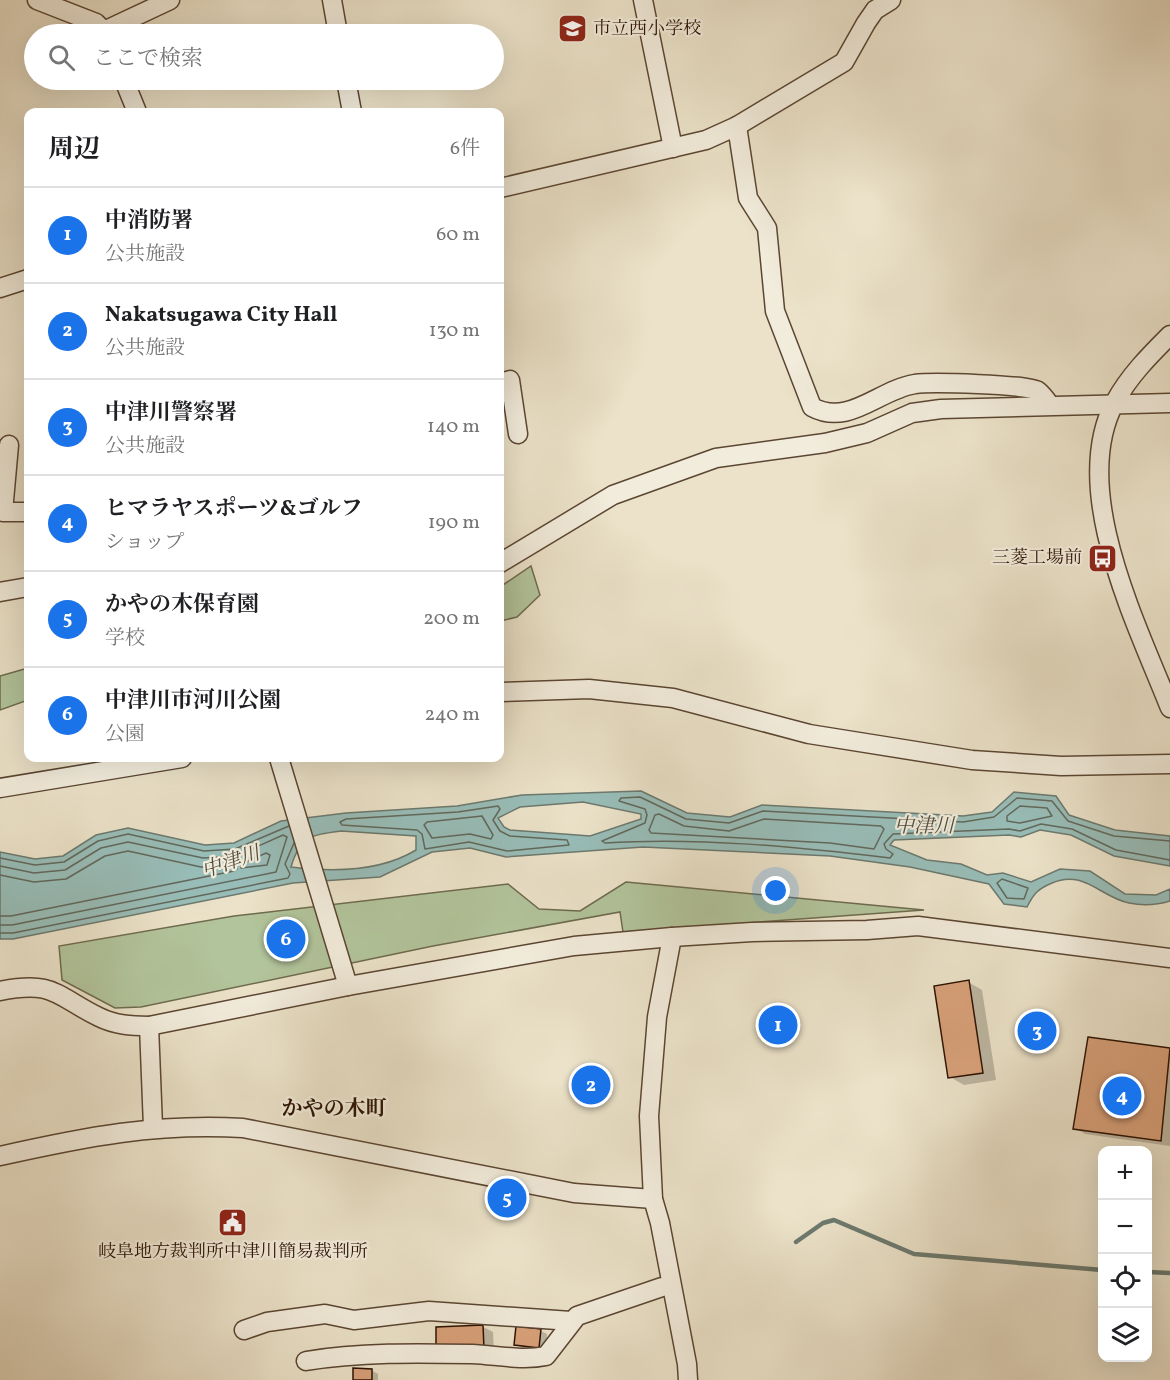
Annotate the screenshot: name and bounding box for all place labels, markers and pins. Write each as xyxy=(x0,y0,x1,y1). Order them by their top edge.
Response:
school or university icon: 市立西小学校 xyxy=(556,13,588,45)
place label: 市立西小学校 xyxy=(593,17,701,42)
bus stop icon: 三菱工場前 xyxy=(1087,542,1119,574)
place label: 三菱工場前 xyxy=(992,546,1082,571)
pin: 6 xyxy=(266,916,306,962)
pin: 1 xyxy=(758,1002,798,1048)
pin: 3 xyxy=(1018,1008,1056,1054)
pin: 2 xyxy=(572,1062,610,1108)
pin: 4 xyxy=(1102,1074,1142,1118)
pin: 5 xyxy=(488,1176,526,1220)
public building icon: 岐阜地方裁判所中津川簡易裁判所 xyxy=(217,1207,249,1239)
place label: 岐阜地方裁判所中津川簡易裁判所 xyxy=(98,1240,368,1265)

